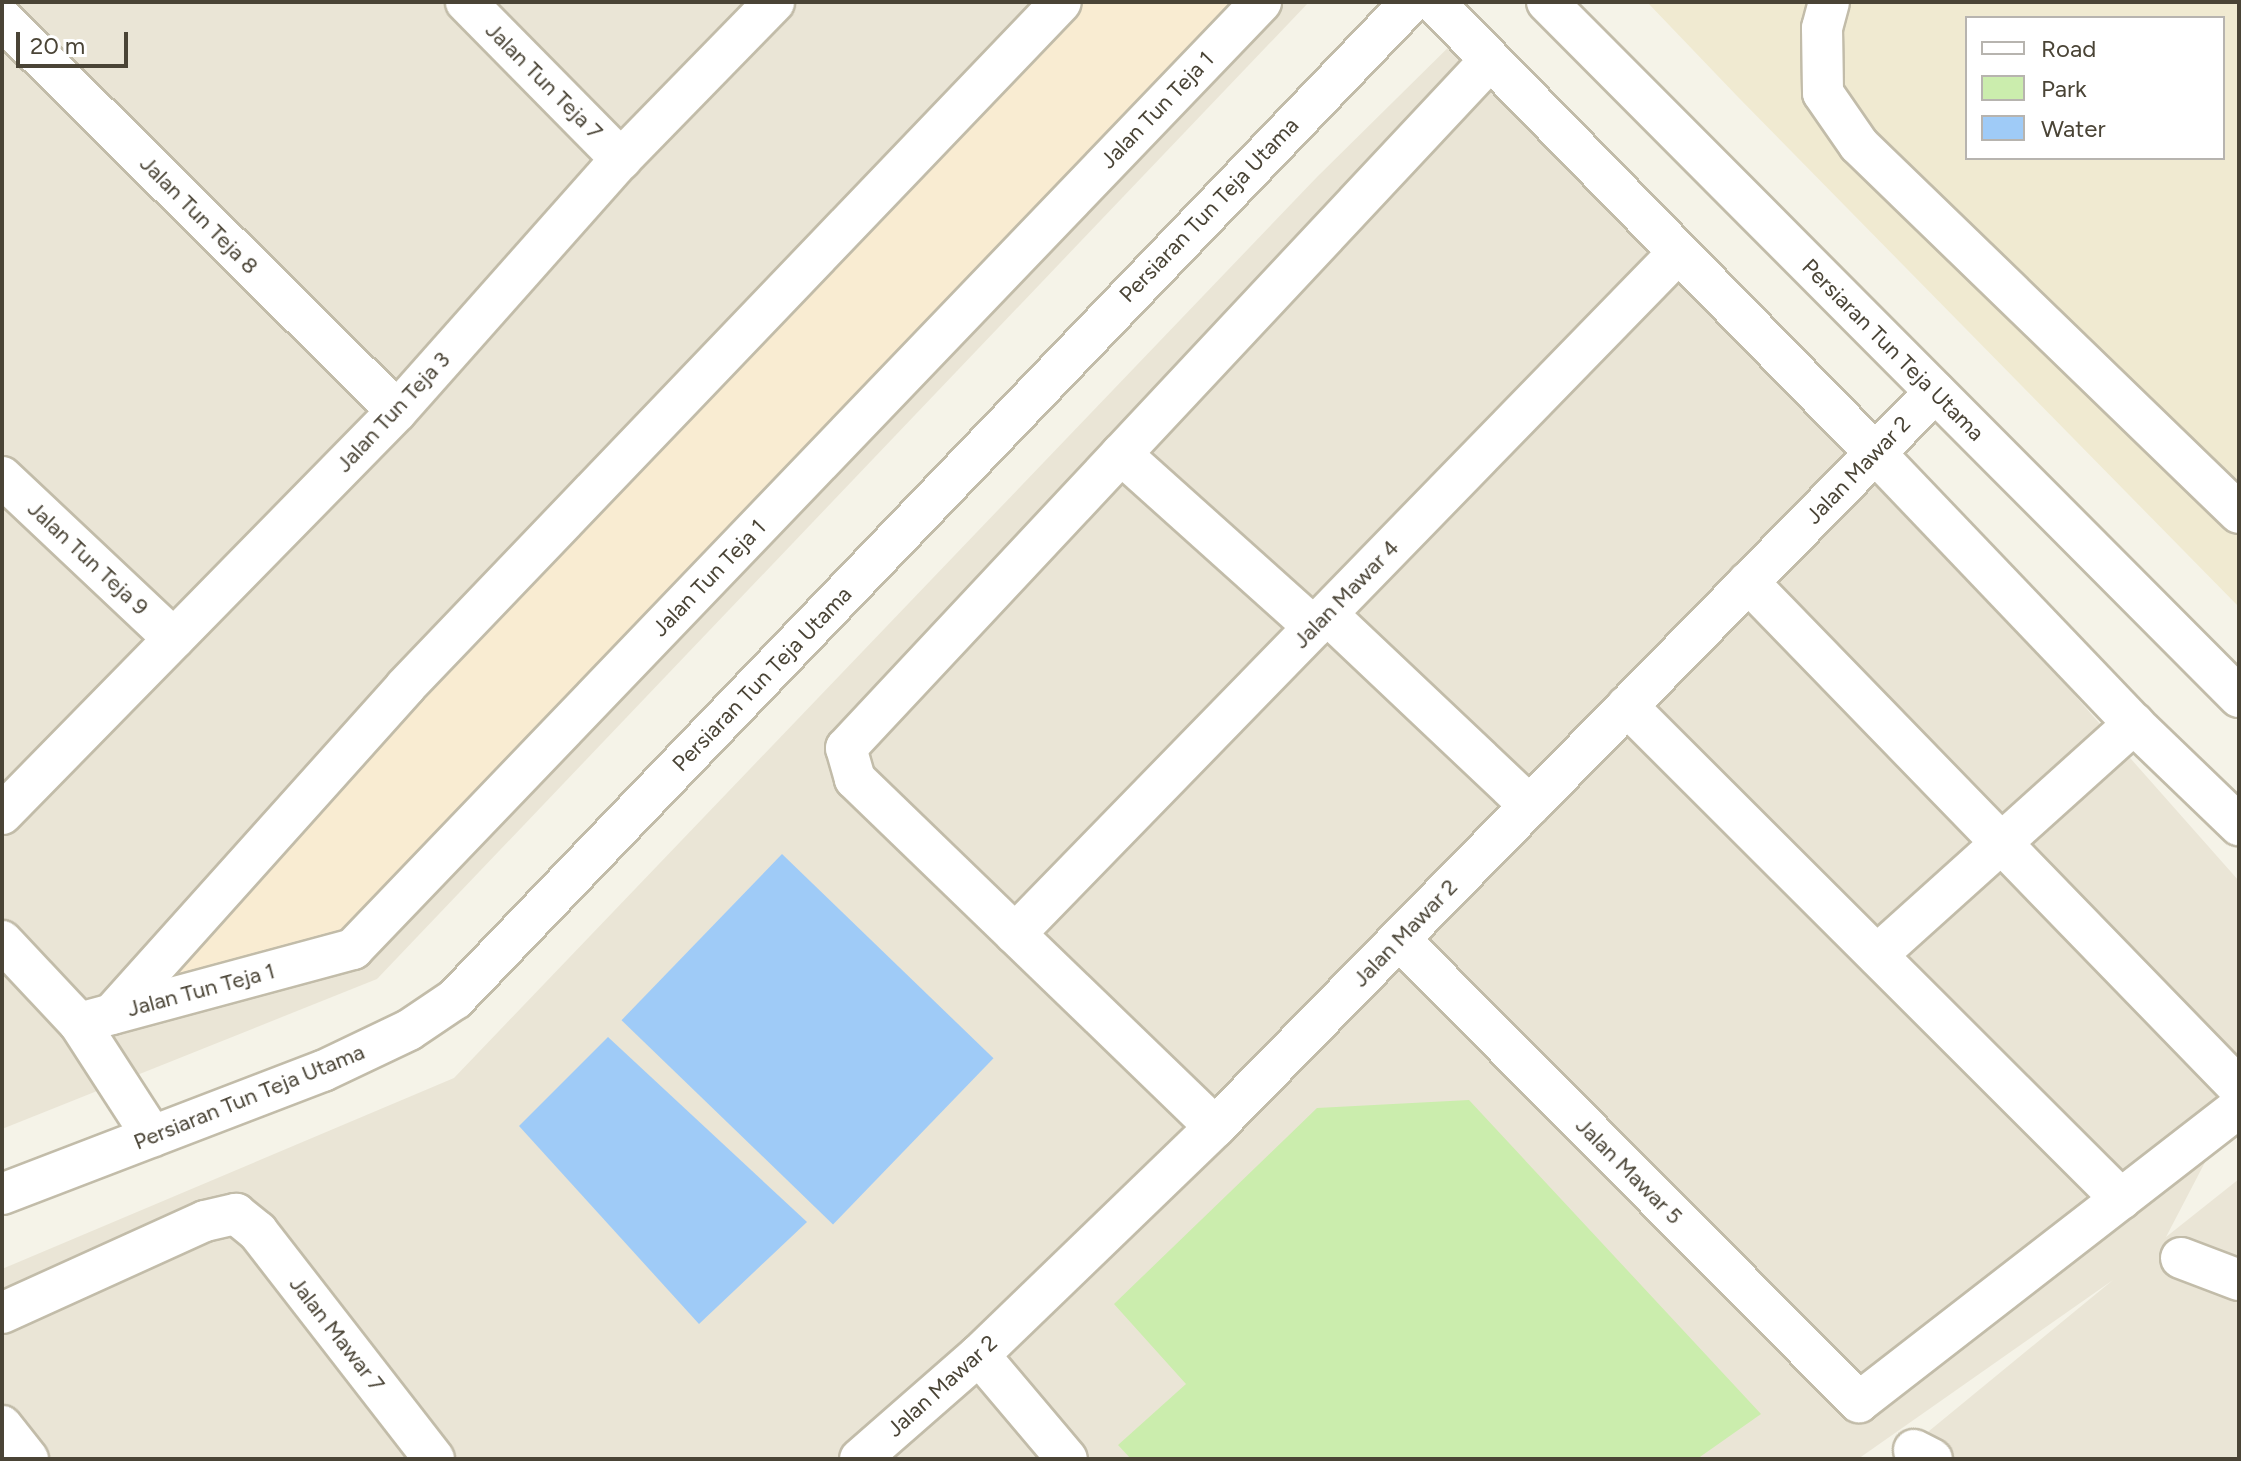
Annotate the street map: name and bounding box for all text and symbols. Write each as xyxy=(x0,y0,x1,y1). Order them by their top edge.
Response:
scale bar xyxy=(20,16,132,66)
legend xyxy=(1965,16,2225,160)
street label: Jalan Tun Teja 7 xyxy=(480,17,608,145)
text: 20 m xyxy=(30,31,85,60)
text: Road xyxy=(2041,34,2096,63)
street label: Jalan Tun Teja 1 xyxy=(1095,46,1219,174)
text: Park xyxy=(2041,74,2087,103)
street label: Persiaran Tun Teja Utama xyxy=(1114,112,1304,308)
text: Water xyxy=(2041,114,2106,143)
street label: Jalan Tun Teja 8 xyxy=(134,150,264,280)
street label: Persiaran Tun Teja Utama xyxy=(1797,254,1989,446)
street label: Jalan Tun Teja 3 xyxy=(331,346,455,478)
street label: Jalan Mawar 2 xyxy=(1800,411,1916,529)
street label: Jalan Tun Teja 9 xyxy=(22,495,154,621)
street label: Jalan Tun Teja 1 xyxy=(647,514,771,642)
street label: Jalan Mawar 4 xyxy=(1288,534,1404,654)
street label: Persiaran Tun Teja Utama xyxy=(667,581,857,777)
street label: Jalan Mawar 2 xyxy=(1347,874,1463,992)
street label: Jalan Tun Teja 1 xyxy=(124,958,278,1022)
street label: Persiaran Tun Teja Utama xyxy=(130,1039,368,1155)
street label: Jalan Mawar 5 xyxy=(1570,1112,1688,1230)
street label: Jalan Mawar 7 xyxy=(284,1271,390,1397)
street label: Jalan Mawar 2 xyxy=(881,1330,1003,1442)

